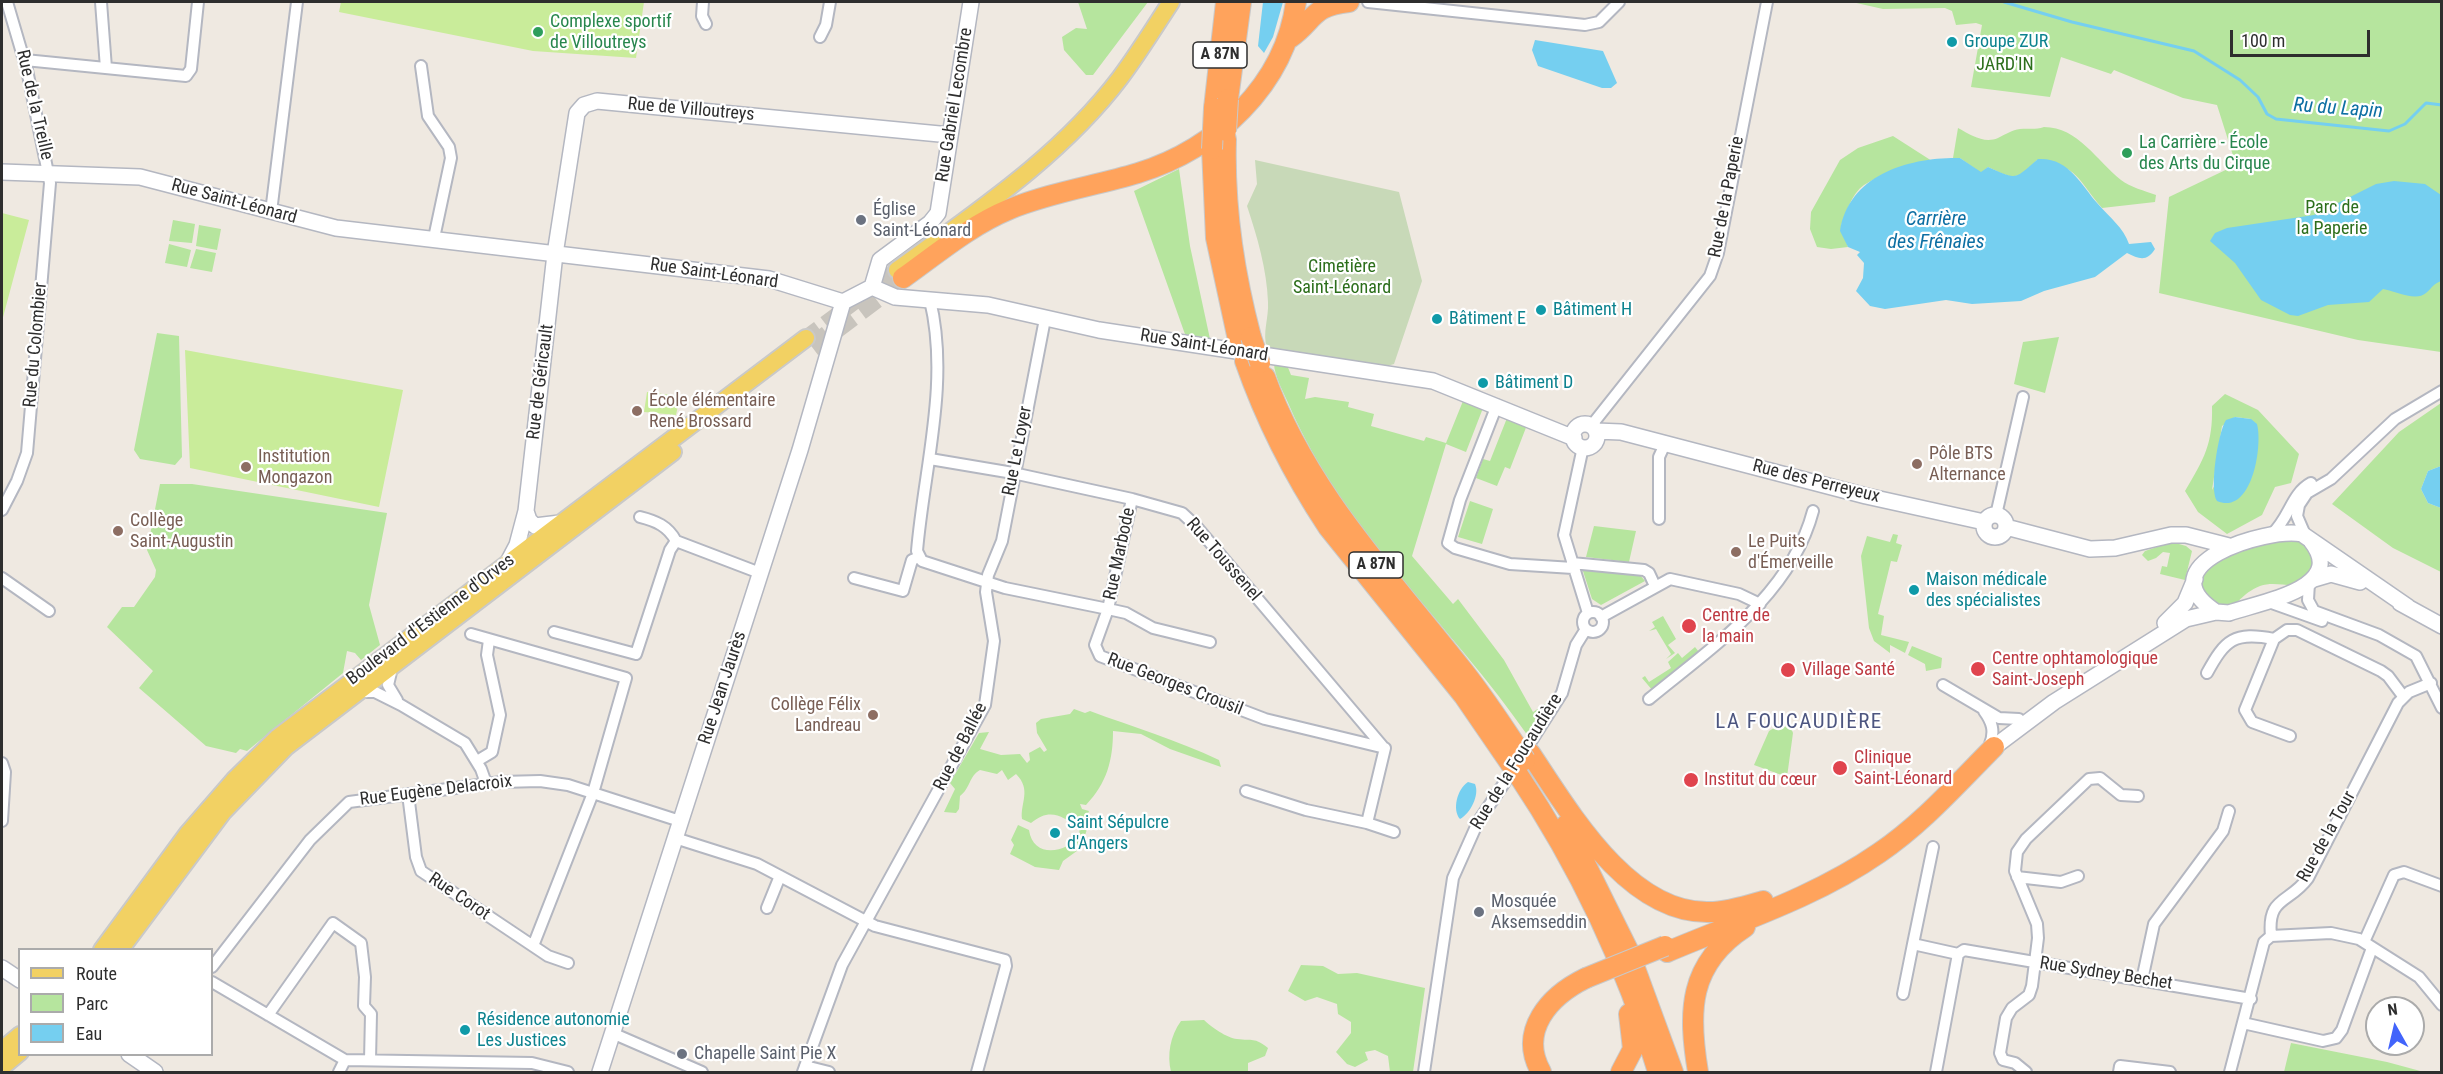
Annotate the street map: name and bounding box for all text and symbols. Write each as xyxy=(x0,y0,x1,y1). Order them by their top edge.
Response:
place label: Complexe sportif de Villoutreys xyxy=(550,11,672,54)
scale bar xyxy=(2233,18,2372,56)
marker: Complexe sportif de Villoutreys xyxy=(531,25,545,39)
street label: Rue Gabriel Lecombre xyxy=(932,26,978,184)
text: 100 m xyxy=(2241,30,2285,51)
place label: Groupe ZUR xyxy=(1964,31,2048,53)
marker: Groupe ZUR xyxy=(1945,35,1959,49)
road number: A 87N xyxy=(1193,42,1247,68)
street label: Rue de la Treille xyxy=(11,48,57,162)
park label: JARD'IN xyxy=(1976,54,2034,76)
street label: Rue de Villoutreys xyxy=(627,94,755,126)
water label: Ru du Lapin xyxy=(2292,94,2384,124)
place label: La Carrière - École des Arts du Cirque xyxy=(2139,132,2270,174)
street label: Rue de la Paperie xyxy=(1705,135,1749,259)
marker: La Carrière - École des Arts du Cirque xyxy=(2120,146,2134,160)
street label: Rue Saint-Léonard xyxy=(169,175,299,229)
park label: Parc de la Paperie xyxy=(2297,197,2367,240)
place label: Église Saint-Léonard xyxy=(873,199,971,242)
water label: Carrière des Frênaies xyxy=(1887,208,1985,255)
marker: Église Saint-Léonard xyxy=(854,213,868,227)
street label: Rue Saint-Léonard xyxy=(649,254,779,294)
park label: Cimetière Saint-Léonard xyxy=(1293,256,1391,298)
street label: Rue du Colombier xyxy=(20,282,52,408)
place label: Bâtiment H xyxy=(1553,299,1632,321)
marker: Bâtiment H xyxy=(1534,303,1548,317)
place label: Bâtiment E xyxy=(1449,308,1526,330)
marker: Bâtiment E xyxy=(1430,312,1444,326)
street label: Rue de Géricault xyxy=(523,323,559,441)
street label: Rue Saint-Léonard xyxy=(1139,325,1269,367)
place label: Bâtiment D xyxy=(1495,372,1573,394)
marker: Bâtiment D xyxy=(1476,376,1490,390)
place label: École élémentaire René Brossard xyxy=(649,390,775,432)
marker: École élémentaire René Brossard xyxy=(630,404,644,418)
street label: Rue Le Loyer xyxy=(999,404,1037,498)
place label: Pôle BTS Alternance xyxy=(1929,443,2006,486)
place label: Institution Mongazon xyxy=(258,446,332,488)
street label: Rue des Perreyeux xyxy=(1750,456,1882,508)
marker: Pôle BTS Alternance xyxy=(1910,457,1924,471)
marker: Institution Mongazon xyxy=(239,460,253,474)
street label: Rue Marbode xyxy=(1100,506,1140,602)
place label: Collège Saint-Augustin xyxy=(130,510,234,552)
street label: Rue Toussenel xyxy=(1181,514,1265,606)
marker: Collège Saint-Augustin xyxy=(111,524,125,538)
place label: Le Puits d'Émerveille xyxy=(1748,531,1834,574)
marker: Le Puits d'Émerveille xyxy=(1729,545,1743,559)
street label: Boulevard d'Estienne d'Orves xyxy=(343,550,519,690)
road number: A 87N xyxy=(1349,552,1403,578)
place label: Maison médicale des spécialistes xyxy=(1926,569,2047,612)
marker: Maison médicale des spécialistes xyxy=(1907,583,1921,597)
place label: Centre de la main xyxy=(1702,605,1770,648)
marker: Centre de la main xyxy=(1680,617,1698,635)
street label: Rue Jean Jaurès xyxy=(695,629,751,747)
place label: Centre ophtamologique Saint-Joseph xyxy=(1992,648,2158,690)
street label: Rue Georges Crousil xyxy=(1104,649,1246,721)
place label: Village Santé xyxy=(1802,659,1895,681)
marker: Centre ophtamologique Saint-Joseph xyxy=(1969,660,1987,678)
marker: Village Santé xyxy=(1779,661,1797,679)
street label: Rue de la Foucaudière xyxy=(1466,690,1568,834)
place label: Collège Félix Landreau xyxy=(771,694,861,736)
street label: Rue de Ballée xyxy=(930,699,992,795)
marker: Collège Félix Landreau xyxy=(866,708,880,722)
district label: LA FOUCAUDIÈRE xyxy=(1715,710,1883,736)
place label: Clinique Saint-Léonard xyxy=(1854,747,1952,789)
marker: Clinique Saint-Léonard xyxy=(1831,759,1849,777)
place label: Institut du cœur xyxy=(1704,769,1817,791)
street label: Rue Eugène Delacroix xyxy=(359,771,513,811)
marker: Institut du cœur xyxy=(1682,771,1700,789)
street label: Rue de la Tour xyxy=(2293,788,2361,886)
place label: Saint Sépulcre d'Angers xyxy=(1067,812,1169,854)
marker: Saint Sépulcre d'Angers xyxy=(1048,826,1062,840)
street label: Rue Corot xyxy=(424,869,494,925)
place label: Mosquée Aksemseddin xyxy=(1491,891,1587,934)
marker: Mosquée Aksemseddin xyxy=(1472,905,1486,919)
legend xyxy=(18,948,213,1056)
street label: Rue Sydney Bechet xyxy=(2038,953,2174,995)
text: Route xyxy=(76,963,117,984)
text: Parc xyxy=(76,993,108,1014)
north arrow xyxy=(2365,996,2425,1056)
text: N xyxy=(2387,1000,2399,1020)
place label: Résidence autonomie Les Justices xyxy=(477,1009,630,1052)
text: Eau xyxy=(76,1023,102,1044)
marker: Résidence autonomie Les Justices xyxy=(458,1023,472,1037)
place label: Chapelle Saint Pie X xyxy=(694,1043,837,1065)
marker: Chapelle Saint Pie X xyxy=(675,1047,689,1061)

